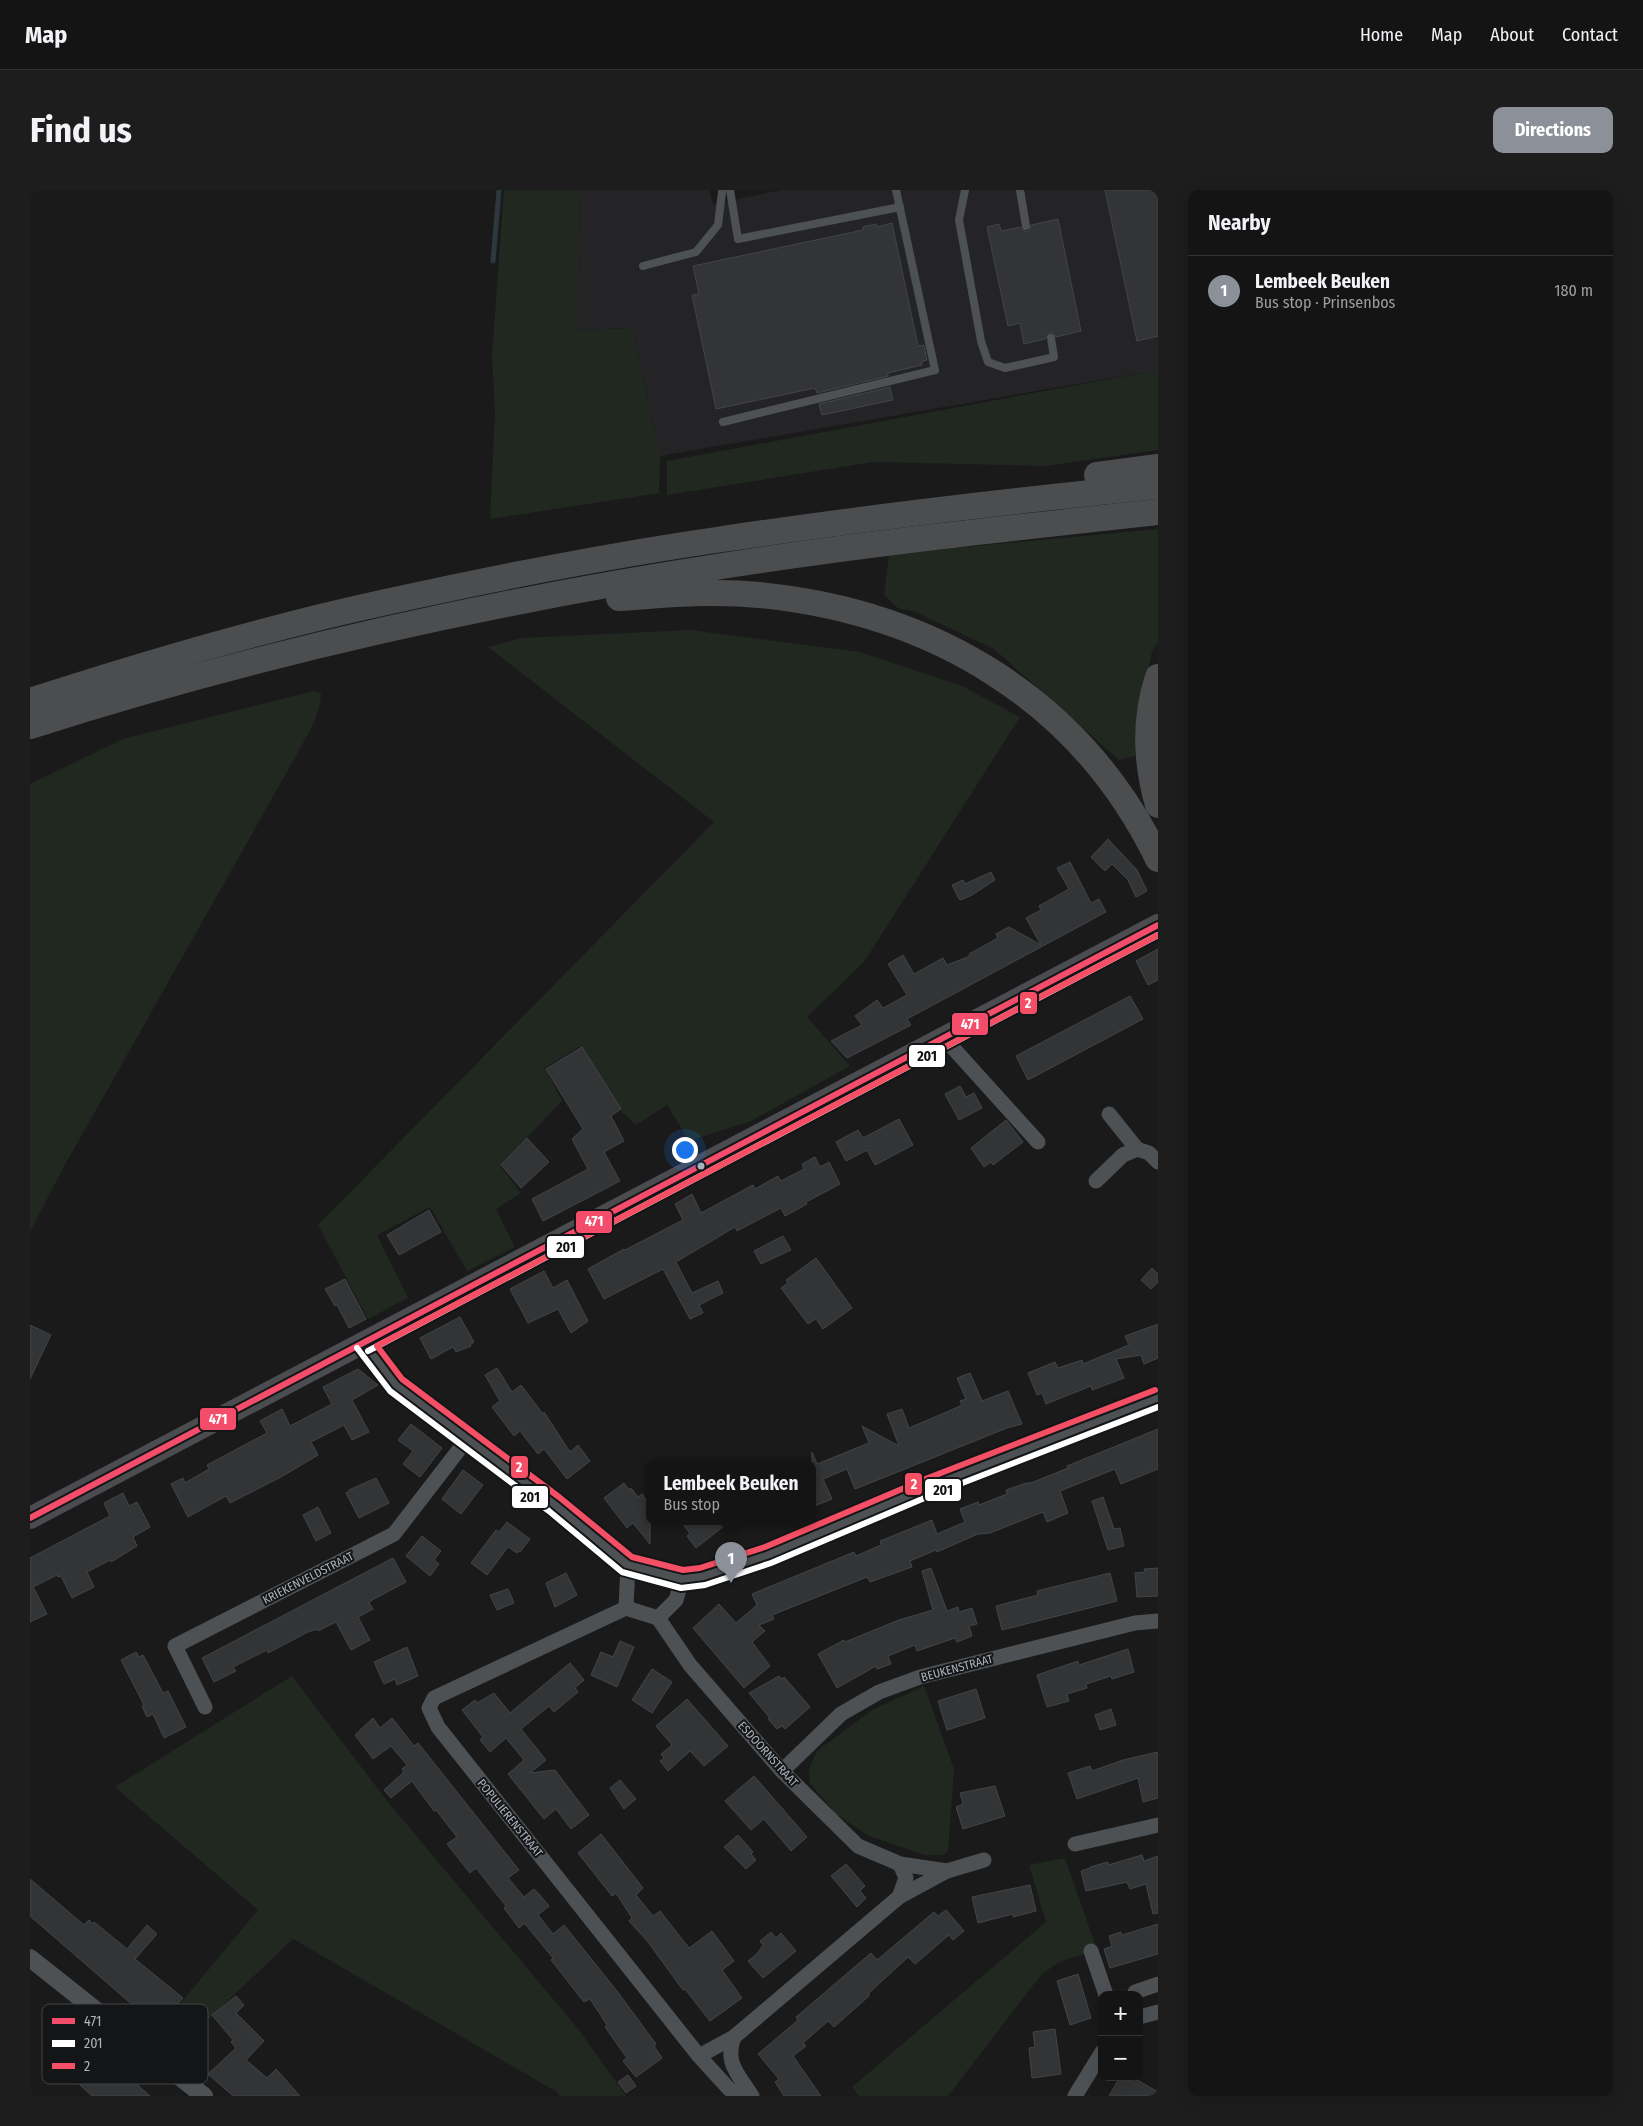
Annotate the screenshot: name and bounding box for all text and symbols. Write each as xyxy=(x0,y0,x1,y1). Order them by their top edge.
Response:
text: Map xyxy=(25,21,67,49)
text: Home xyxy=(1360,24,1403,46)
text: Map xyxy=(1431,24,1462,46)
text: About xyxy=(1490,24,1534,46)
text: Contact xyxy=(1562,24,1618,46)
button: Directions xyxy=(1493,107,1613,153)
text: Find us xyxy=(30,109,132,151)
text: Nearby xyxy=(1208,210,1270,236)
text: Lembeek Beuken xyxy=(1255,270,1390,293)
text: 1 xyxy=(1221,281,1227,300)
text: 180 m xyxy=(1554,281,1593,300)
text: Bus stop · Prinsenbos xyxy=(1255,293,1395,312)
line badge: 2 xyxy=(1019,991,1038,1015)
text: 2 xyxy=(1024,995,1032,1012)
line badge: 471 xyxy=(951,1012,989,1036)
text: 471 xyxy=(961,1016,979,1033)
line badge: 201 xyxy=(908,1044,946,1068)
text: 201 xyxy=(916,1048,937,1065)
your location xyxy=(672,1137,698,1163)
unlabelled marker xyxy=(696,1161,706,1171)
line badge: 471 xyxy=(575,1210,613,1234)
text: 471 xyxy=(585,1213,603,1230)
line badge: 201 xyxy=(546,1235,585,1259)
text: 201 xyxy=(555,1239,576,1256)
line badge: 471 xyxy=(199,1407,237,1431)
text: 471 xyxy=(209,1411,227,1428)
line badge: 2 xyxy=(510,1455,529,1479)
text: 2 xyxy=(515,1459,523,1476)
popup xyxy=(646,1460,816,1525)
text: Lembeek Beuken xyxy=(664,1472,798,1495)
line badge: 2 xyxy=(904,1472,923,1496)
text: 2 xyxy=(910,1476,918,1493)
line badge: 201 xyxy=(924,1478,962,1502)
text: 201 xyxy=(932,1482,953,1499)
line badge: 201 xyxy=(511,1485,549,1509)
text: 201 xyxy=(519,1489,540,1506)
text: Bus stop xyxy=(664,1495,720,1514)
pin: 1 xyxy=(715,1542,747,1583)
street label: KRIEKENVELDSTRAAT xyxy=(260,1549,356,1607)
street label: BEUKENSTRAAT xyxy=(920,1652,995,1684)
street label: ESDOORNSTRAAT xyxy=(735,1719,801,1790)
street label: POPULIERENSTRAAT xyxy=(474,1776,546,1860)
map controls xyxy=(1098,1991,1143,2081)
button: + xyxy=(1098,1991,1143,2036)
legend xyxy=(42,2004,208,2084)
text: 471 xyxy=(84,2013,101,2030)
text: 201 xyxy=(84,2035,103,2052)
button: − xyxy=(1098,2036,1143,2081)
text: 2 xyxy=(84,2058,90,2075)

